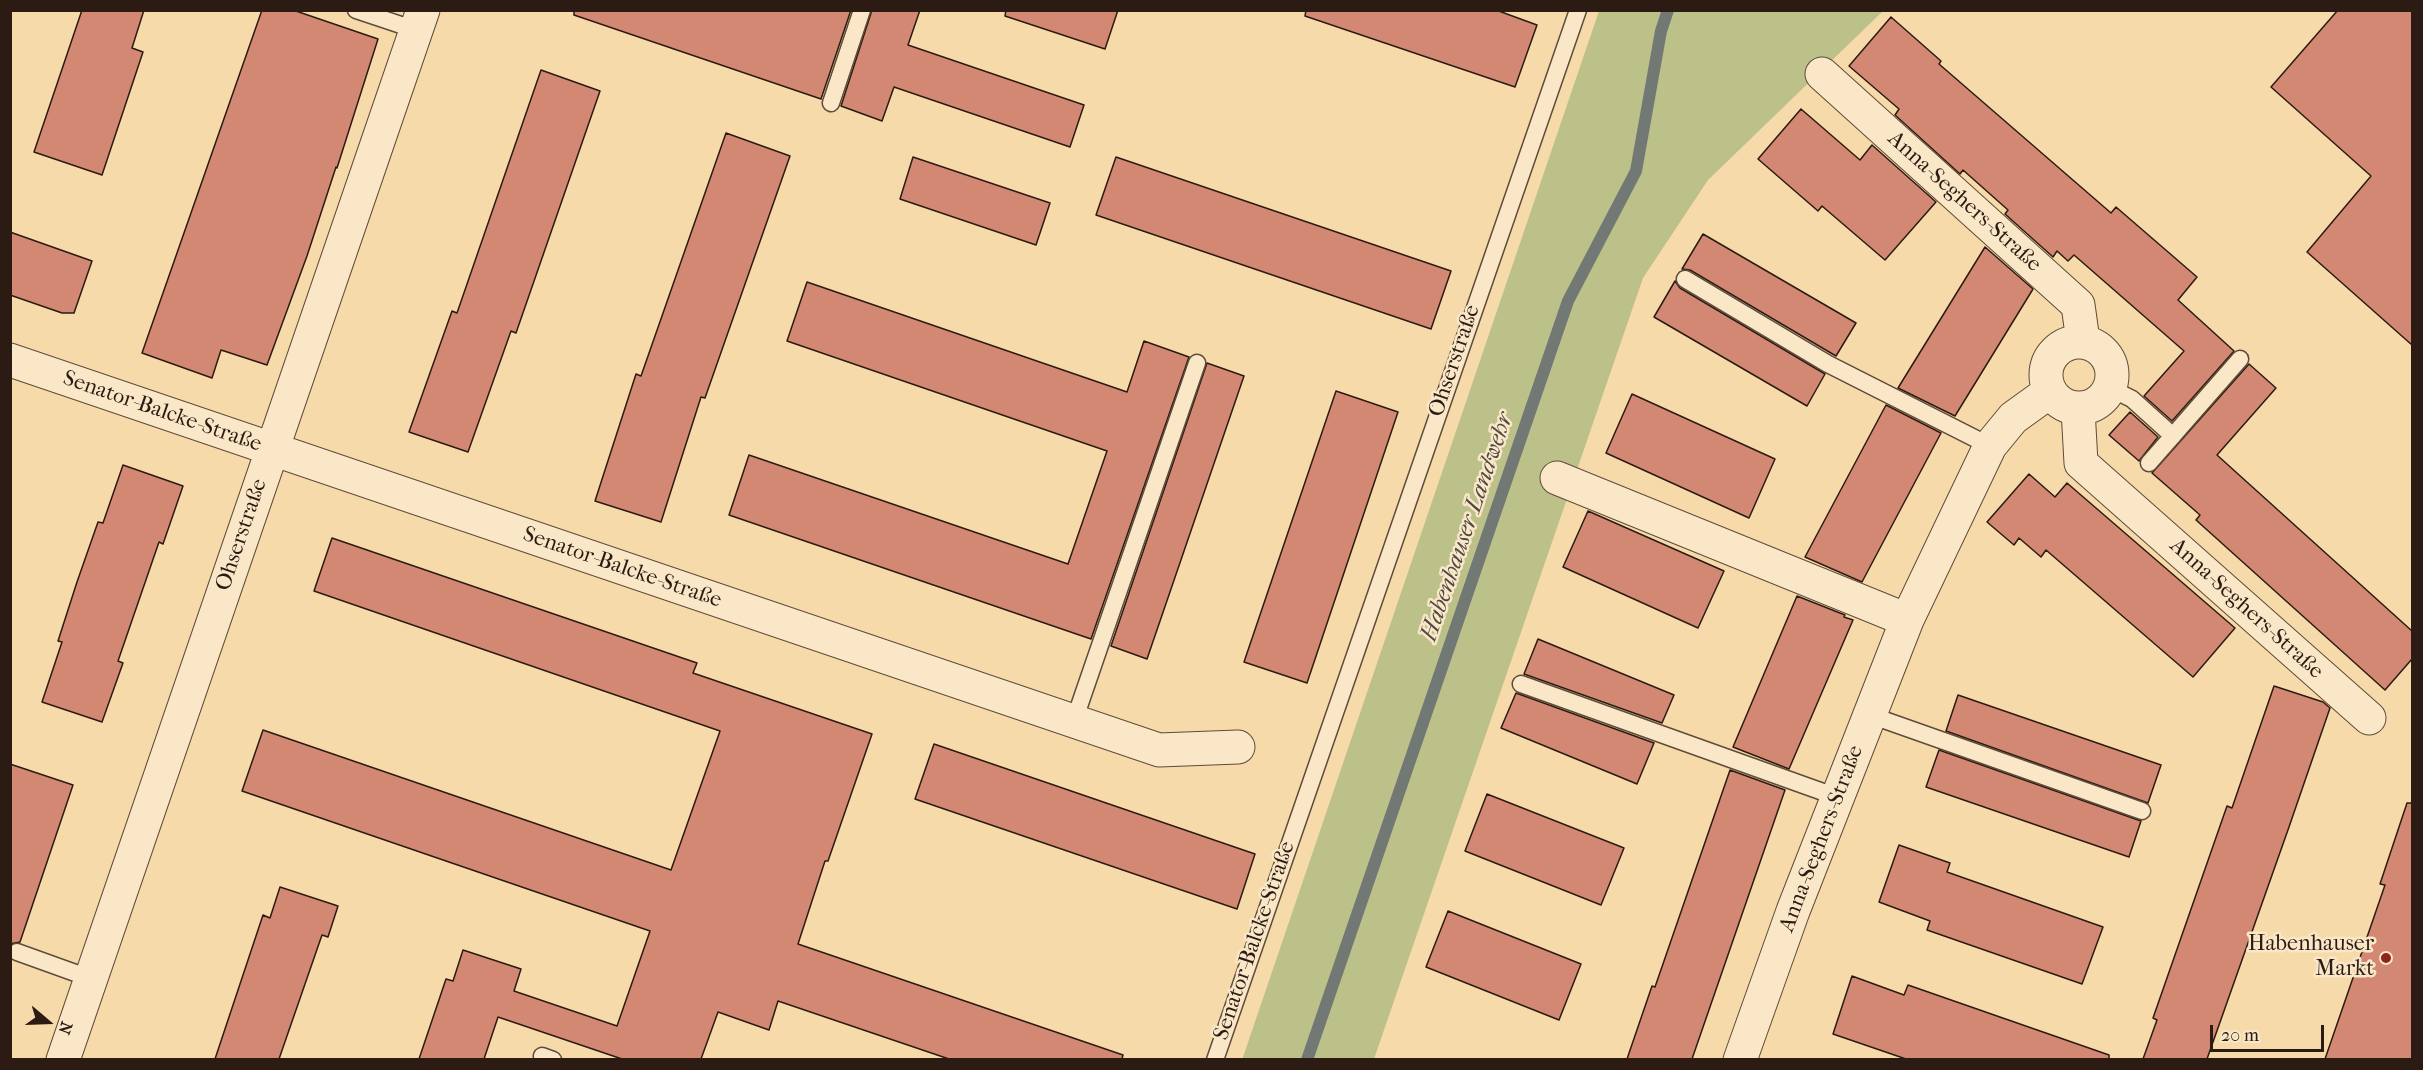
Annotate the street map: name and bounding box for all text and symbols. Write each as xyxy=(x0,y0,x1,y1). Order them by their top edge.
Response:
street label: Anna-Seghers-Straße xyxy=(1882,126,2046,278)
street label: Ohserstraße xyxy=(1424,302,1486,420)
street label: Senator-Balcke-Straße xyxy=(59,366,265,458)
water label: Habenhauser Landwehr xyxy=(1415,409,1521,645)
street label: Ohserstraße xyxy=(211,476,273,594)
street label: Senator-Balcke-Straße xyxy=(519,522,725,614)
street label: Anna-Seghers-Straße xyxy=(2164,533,2328,685)
street label: Anna-Seghers-Straße xyxy=(1774,742,1870,936)
street label: Senator-Balcke-Straße xyxy=(1209,838,1301,1044)
place label: Habenhauser Markt xyxy=(2248,932,2374,984)
marker: Habenhauser Markt xyxy=(2379,951,2393,965)
north arrow xyxy=(18,992,78,1052)
scale bar xyxy=(2213,1013,2327,1051)
text: N xyxy=(55,1019,76,1037)
text: 20 m xyxy=(2221,1025,2259,1046)

